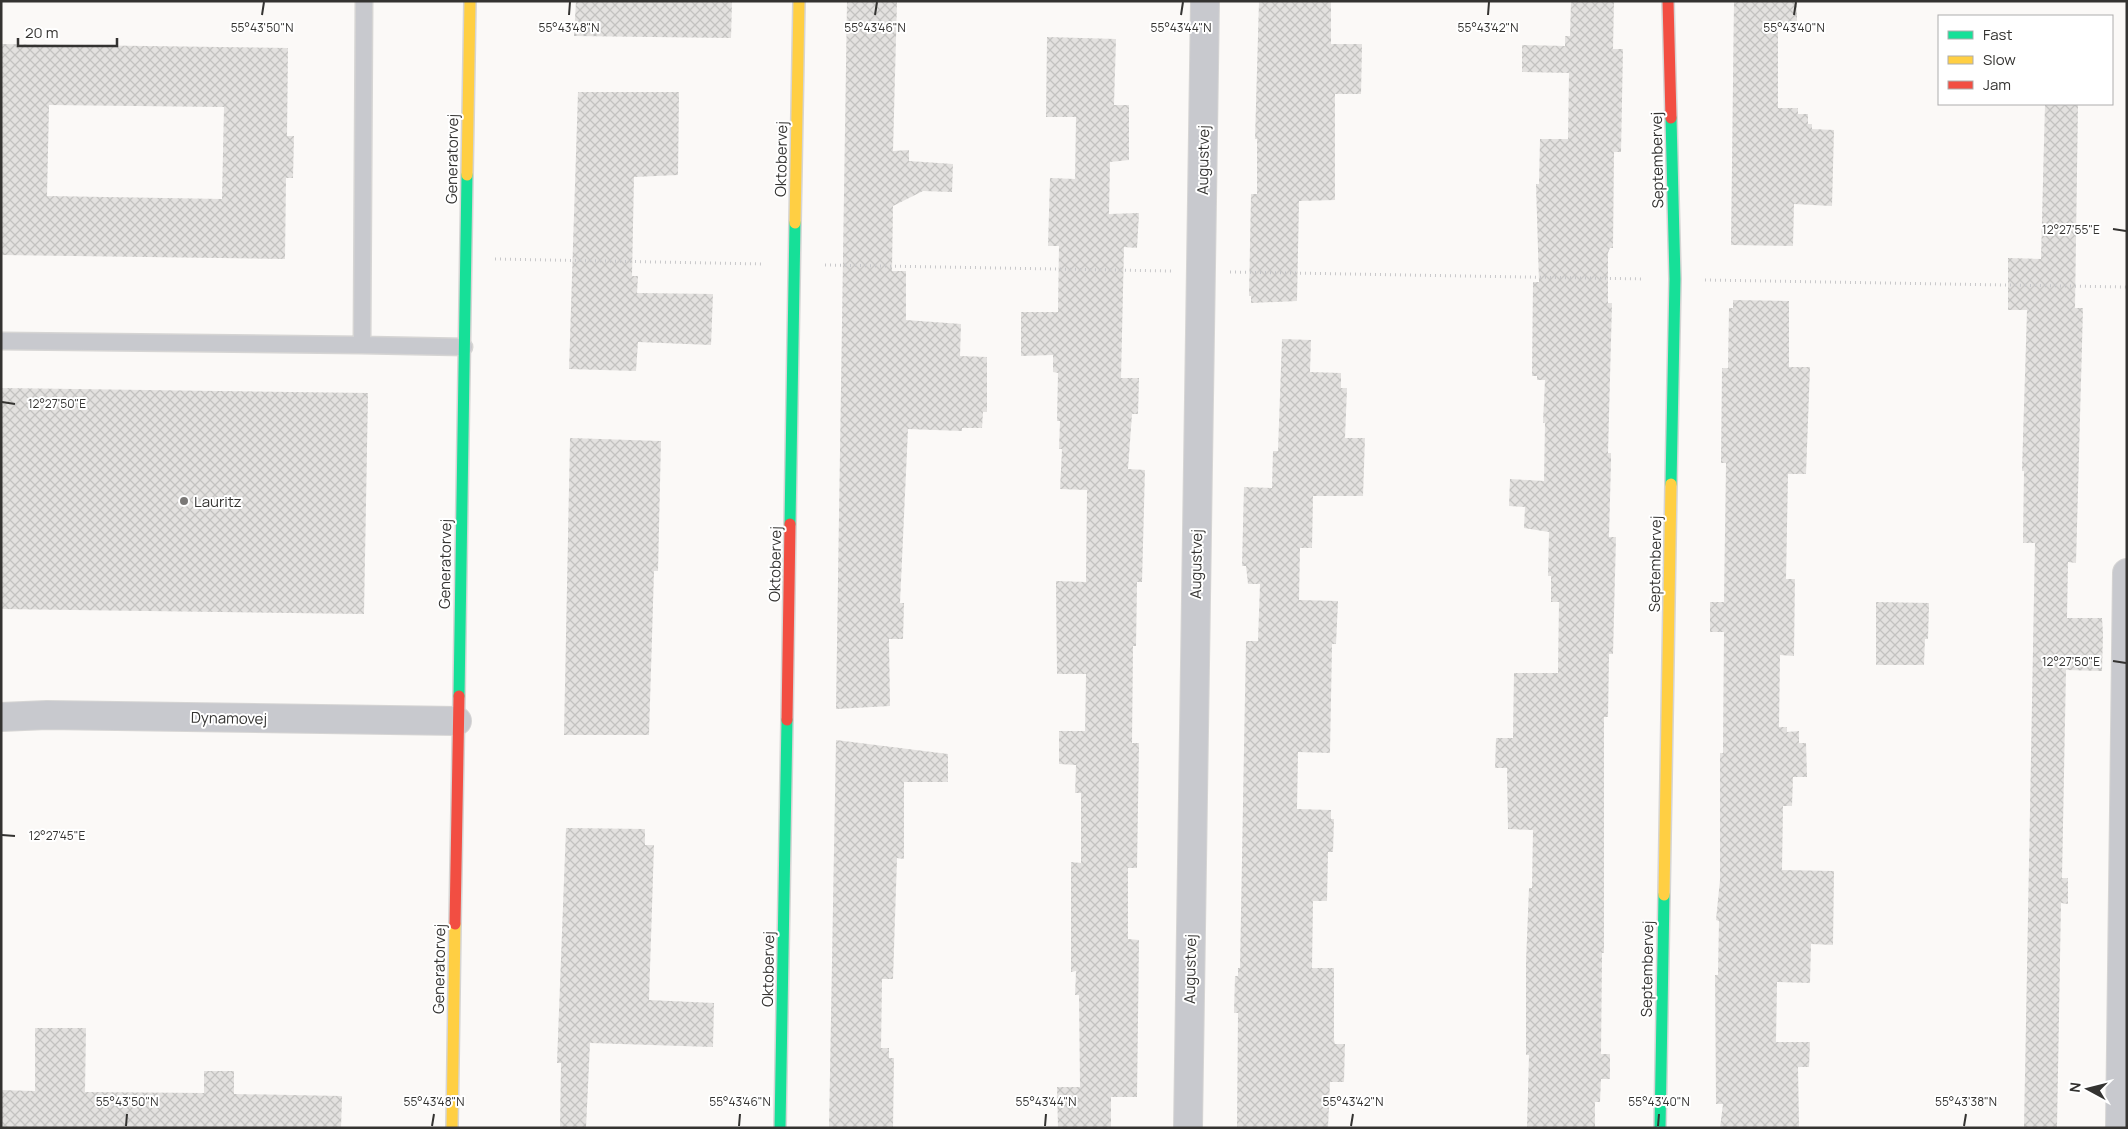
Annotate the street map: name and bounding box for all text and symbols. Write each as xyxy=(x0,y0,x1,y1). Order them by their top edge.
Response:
scale bar xyxy=(18,15,116,47)
legend xyxy=(1938,15,2113,105)
text: 55°43'50"N xyxy=(231,19,293,36)
text: 55°43'48"N xyxy=(538,19,600,36)
text: 55°43'46"N xyxy=(844,19,906,36)
text: 55°43'44"N xyxy=(1151,19,1211,36)
text: 55°43'42"N xyxy=(1458,19,1518,36)
text: 55°43'40"N xyxy=(1763,19,1825,36)
text: 20 m xyxy=(25,22,58,43)
text: Fast xyxy=(1983,24,2012,45)
text: Slow xyxy=(1983,49,2016,70)
text: Jam xyxy=(1983,74,2011,95)
street label: Septembervej xyxy=(1646,112,1668,208)
street label: Generatorvej xyxy=(441,114,463,204)
street label: Oktobervej xyxy=(770,121,792,197)
street label: Augustvej xyxy=(1192,125,1214,195)
text: 12°27'55"E xyxy=(2042,221,2100,238)
text: 12°27'50"E xyxy=(28,395,86,412)
place label: Lauritz xyxy=(194,491,242,512)
marker: Lauritz xyxy=(178,495,190,507)
street label: Septembervej xyxy=(1644,516,1666,612)
street label: Generatorvej xyxy=(434,519,456,609)
street label: Oktobervej xyxy=(764,526,786,602)
street label: Augustvej xyxy=(1185,529,1207,599)
text: 12°27'50"E xyxy=(2042,653,2100,670)
street label: Dynamovej xyxy=(191,707,267,729)
text: 12°27'45"E xyxy=(29,827,85,844)
street label: Septembervej xyxy=(1636,921,1658,1017)
street label: Generatorvej xyxy=(428,924,450,1014)
street label: Oktobervej xyxy=(757,931,779,1007)
street label: Augustvej xyxy=(1179,934,1201,1004)
north arrow xyxy=(2063,1064,2113,1114)
text: N xyxy=(2065,1081,2085,1094)
text: 55°43'50"N xyxy=(96,1093,158,1110)
text: 55°43'48"N xyxy=(403,1093,465,1110)
text: 55°43'46"N xyxy=(709,1093,771,1110)
text: 55°43'44"N xyxy=(1016,1093,1076,1110)
text: 55°43'42"N xyxy=(1323,1093,1383,1110)
text: 55°43'40"N xyxy=(1628,1093,1690,1110)
text: 55°43'38"N xyxy=(1935,1093,1997,1110)

